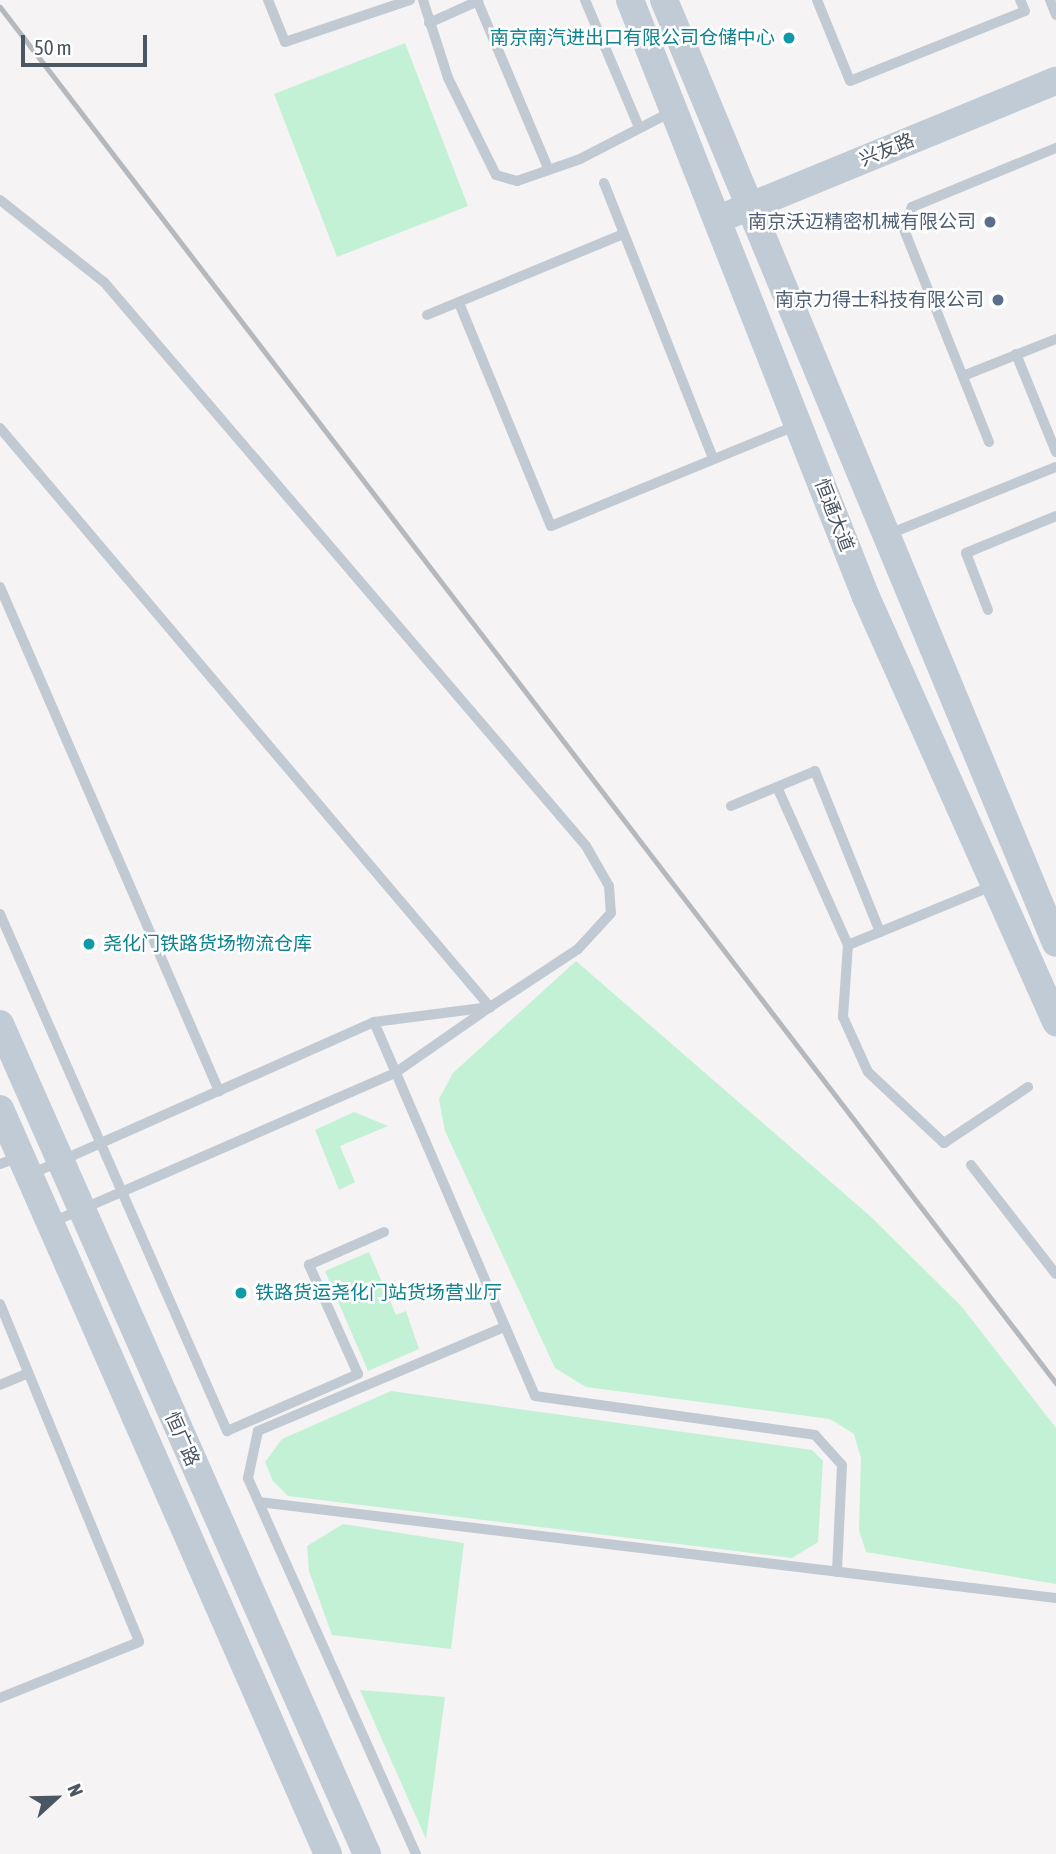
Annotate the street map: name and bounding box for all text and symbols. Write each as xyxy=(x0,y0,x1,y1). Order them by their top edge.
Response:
scale bar xyxy=(24,21,150,65)
place label: 南京南汽进出口有限公司仓储中心 xyxy=(490,27,775,49)
marker: 南京南汽进出口有限公司仓储中心 xyxy=(781,30,797,46)
text: 50 m xyxy=(34,35,72,59)
street label: 兴友路 xyxy=(856,129,918,171)
place label: 南京沃迈精密机械有限公司 xyxy=(748,211,976,233)
marker: 南京沃迈精密机械有限公司 xyxy=(982,214,998,230)
place label: 南京力得士科技有限公司 xyxy=(775,289,984,311)
marker: 南京力得士科技有限公司 xyxy=(990,292,1006,308)
street label: 恒通大道 xyxy=(810,475,858,555)
place label: 尧化门铁路货场物流仓库 xyxy=(103,933,312,955)
marker: 尧化门铁路货场物流仓库 xyxy=(81,936,97,952)
place label: 铁路货运尧化门站货场营业厅 xyxy=(255,1282,502,1304)
marker: 铁路货运尧化门站货场营业厅 xyxy=(233,1285,249,1301)
street label: 恒广路 xyxy=(160,1408,204,1470)
north arrow xyxy=(21,1763,91,1833)
text: N xyxy=(63,1781,88,1799)

